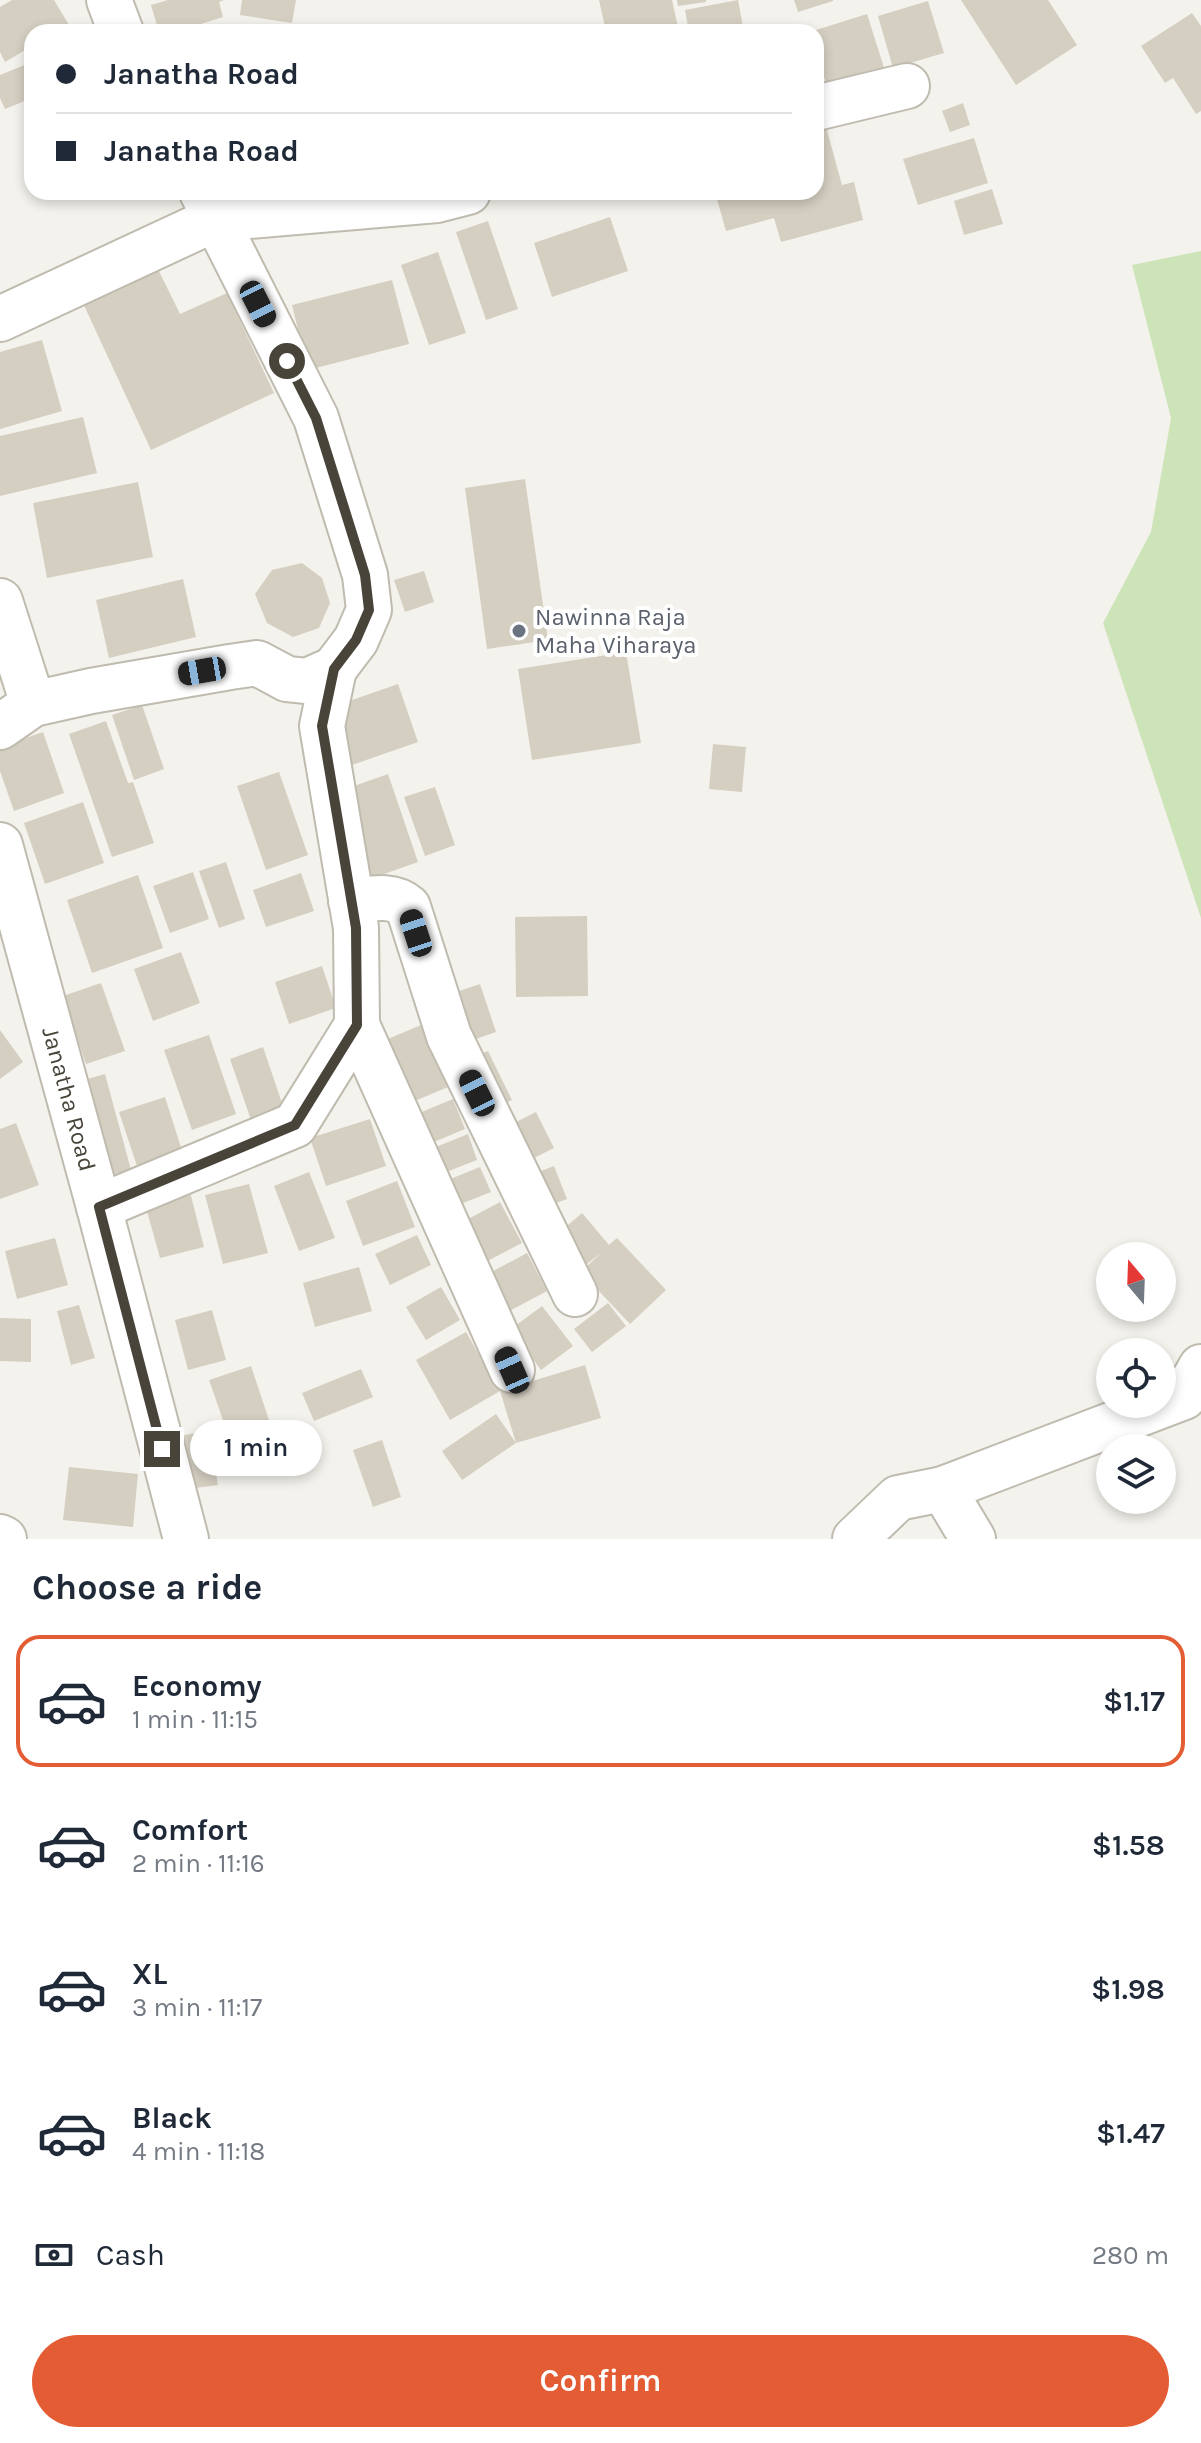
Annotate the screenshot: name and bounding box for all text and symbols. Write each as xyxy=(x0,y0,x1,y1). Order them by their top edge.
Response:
text: Janatha Road xyxy=(104,56,299,92)
text: Janatha Road xyxy=(104,133,299,169)
car xyxy=(236,277,280,331)
route start xyxy=(269,343,305,379)
place label: Nawinna Raja Maha Viharaya xyxy=(535,603,697,659)
marker: Nawinna Raja Maha Viharaya xyxy=(510,622,528,640)
car xyxy=(176,655,228,687)
car xyxy=(397,906,435,960)
street label: Janatha Road xyxy=(36,1024,102,1174)
car xyxy=(456,1066,498,1120)
north arrow xyxy=(1096,1242,1176,1322)
map controls xyxy=(1096,1242,1176,1514)
button: locate xyxy=(1096,1338,1176,1418)
car xyxy=(491,1343,533,1397)
callout: 1 min xyxy=(190,1421,322,1477)
route end xyxy=(144,1431,180,1467)
text: 1 min xyxy=(224,1432,288,1463)
button: layers xyxy=(1096,1434,1176,1514)
text: Choose a ride xyxy=(32,1566,262,1608)
icon: car xyxy=(36,1665,108,1737)
text: Economy xyxy=(132,1668,262,1704)
text: $1.17 xyxy=(1103,1683,1165,1719)
text: 1 min · 11:15 xyxy=(132,1704,258,1735)
icon: car xyxy=(36,1809,108,1881)
text: Comfort xyxy=(132,1812,248,1848)
text: $1.58 xyxy=(1092,1827,1165,1863)
text: 2 min · 11:16 xyxy=(132,1848,265,1879)
icon: car xyxy=(36,1953,108,2025)
text: XL xyxy=(132,1956,167,1992)
text: $1.98 xyxy=(1091,1971,1165,2007)
text: 3 min · 11:17 xyxy=(132,1992,262,2023)
icon: car xyxy=(36,2097,108,2169)
text: Black xyxy=(132,2100,212,2136)
text: $1.47 xyxy=(1096,2115,1165,2151)
text: 4 min · 11:18 xyxy=(132,2136,265,2167)
icon: cash xyxy=(32,2233,76,2277)
text: Cash xyxy=(96,2237,165,2273)
text: 280 m xyxy=(1092,2240,1169,2271)
button: Confirm xyxy=(32,2335,1169,2427)

